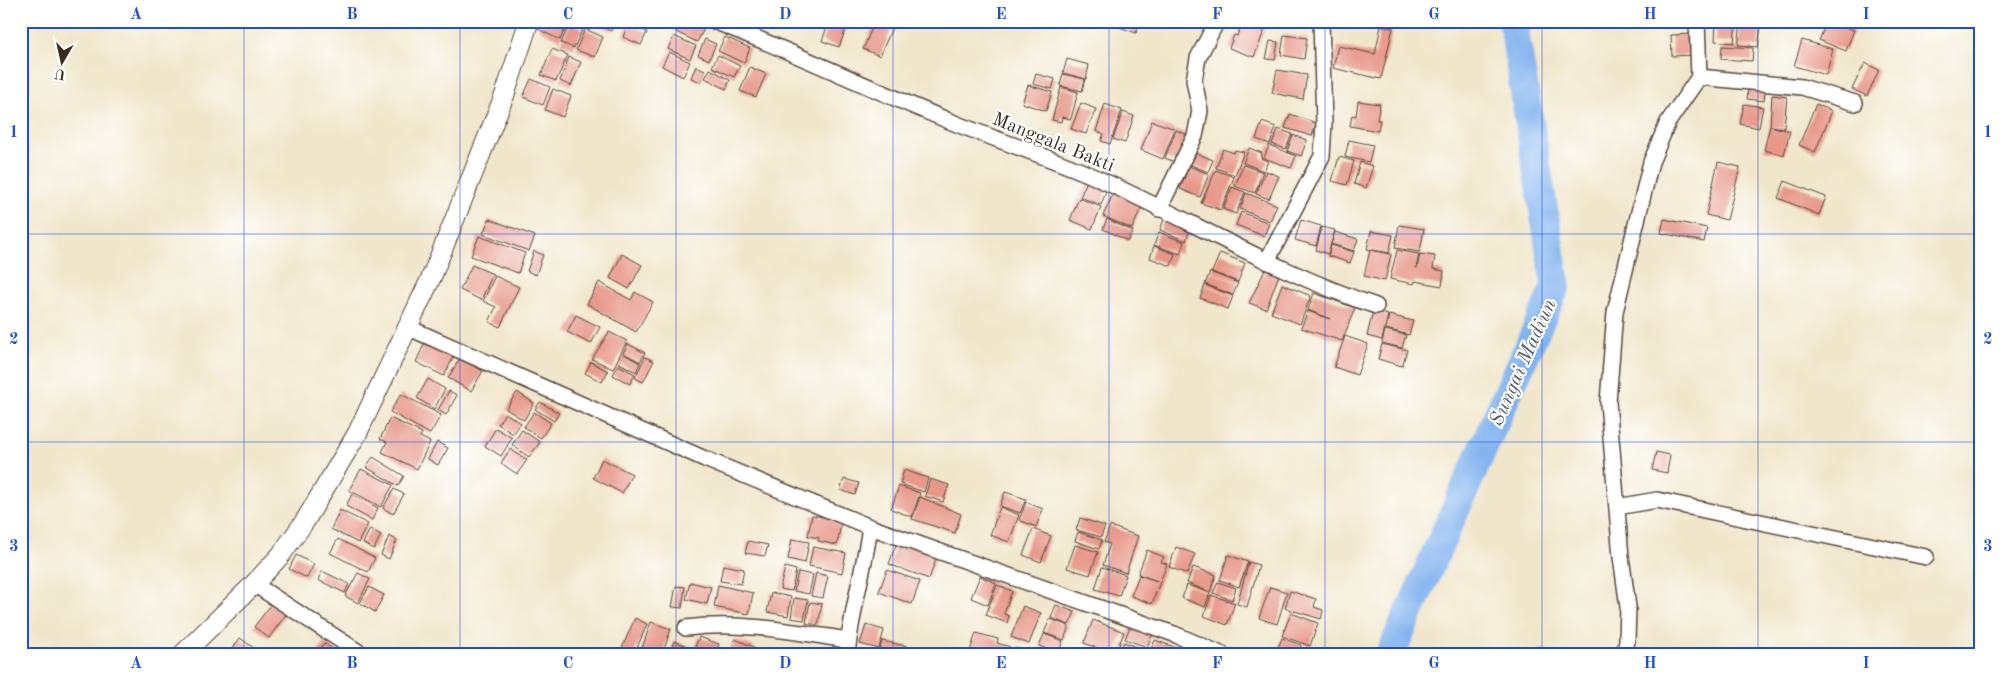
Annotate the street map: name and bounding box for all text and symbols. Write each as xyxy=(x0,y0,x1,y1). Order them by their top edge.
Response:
text: A xyxy=(130,7,142,23)
text: B xyxy=(346,7,358,23)
text: C xyxy=(563,7,573,23)
text: D xyxy=(779,7,791,23)
text: E xyxy=(995,7,1007,23)
text: F xyxy=(1212,7,1223,23)
text: G xyxy=(1428,7,1440,23)
text: H xyxy=(1643,7,1657,23)
text: I xyxy=(1862,7,1870,23)
north arrow xyxy=(38,38,88,88)
text: U xyxy=(54,66,67,82)
street label: Manggala Bakti xyxy=(989,110,1117,176)
text: 1 xyxy=(9,125,19,141)
text: 1 xyxy=(1983,125,1993,141)
water label: Sungai Madiun xyxy=(1487,296,1561,429)
text: 2 xyxy=(9,332,19,348)
text: 2 xyxy=(1983,332,1993,348)
text: 3 xyxy=(9,539,19,555)
text: 3 xyxy=(1983,539,1993,555)
text: A xyxy=(130,656,142,672)
text: B xyxy=(346,656,358,672)
text: C xyxy=(563,656,573,672)
text: D xyxy=(779,656,791,672)
text: E xyxy=(995,656,1007,672)
text: F xyxy=(1212,656,1223,672)
text: G xyxy=(1428,656,1440,672)
text: H xyxy=(1643,656,1657,672)
text: I xyxy=(1862,656,1870,672)

